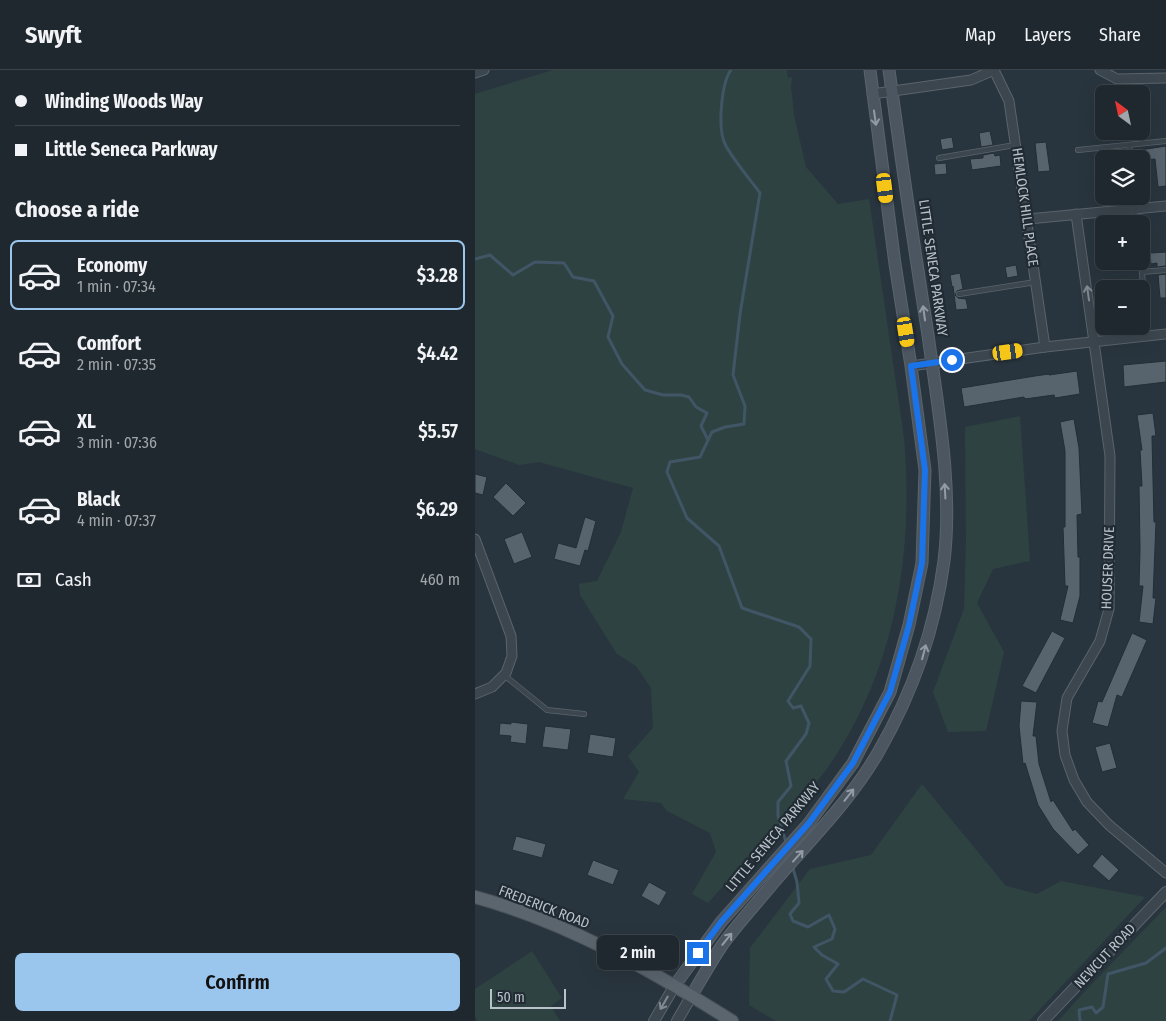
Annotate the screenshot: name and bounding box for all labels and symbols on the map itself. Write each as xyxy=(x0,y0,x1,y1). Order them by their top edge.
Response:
north arrow xyxy=(1095,85,1150,140)
one-way arrow xyxy=(870,110,880,126)
street label: HEMLOCK HILL PLACE xyxy=(1008,147,1042,268)
car xyxy=(875,172,894,204)
street label: LITTLE SENECA PARKWAY xyxy=(915,198,951,338)
one-way arrow xyxy=(1083,285,1093,301)
one-way arrow xyxy=(919,305,929,321)
car xyxy=(896,316,915,348)
car xyxy=(992,342,1023,362)
route start xyxy=(941,349,963,371)
one-way arrow xyxy=(941,484,950,500)
street label: HOUSER DRIVE xyxy=(1098,526,1118,610)
one-way arrow xyxy=(919,644,929,660)
street label: LITTLE SENECA PARKWAY xyxy=(722,779,824,895)
one-way arrow xyxy=(844,789,855,802)
one-way arrow xyxy=(792,850,804,863)
street label: FREDERICK ROAD xyxy=(496,882,592,932)
street label: NEWCUT ROAD xyxy=(1071,920,1139,992)
one-way arrow xyxy=(722,933,733,946)
callout: 2 min xyxy=(598,936,681,970)
route end xyxy=(687,942,709,964)
scale bar xyxy=(490,986,566,1009)
one-way arrow xyxy=(659,996,669,1010)

